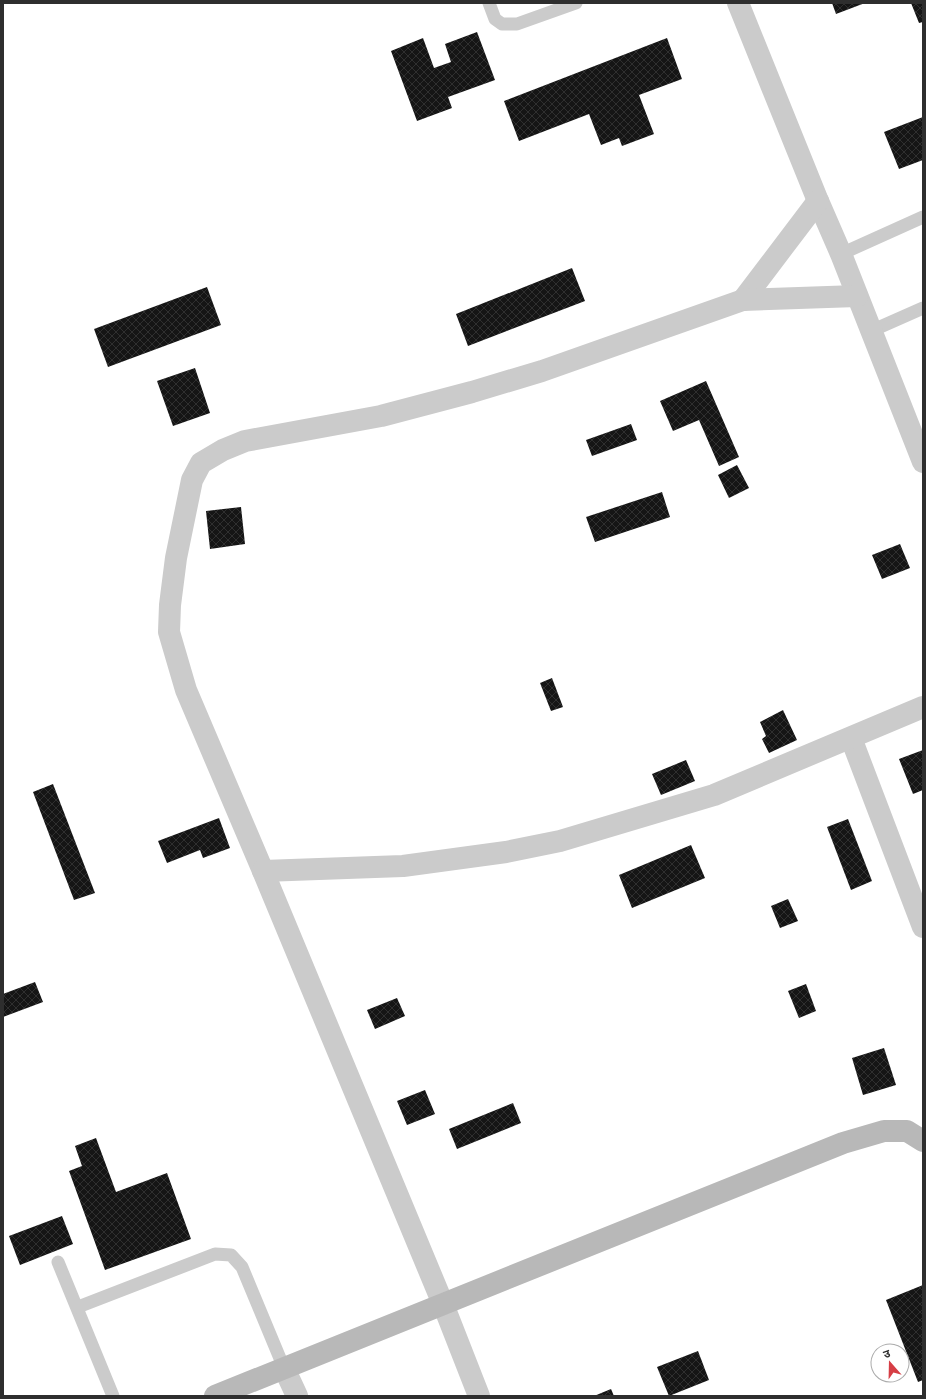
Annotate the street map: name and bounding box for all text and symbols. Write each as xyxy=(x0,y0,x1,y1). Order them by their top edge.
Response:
north arrow xyxy=(870,1343,910,1383)
text: उ xyxy=(882,1347,893,1361)

